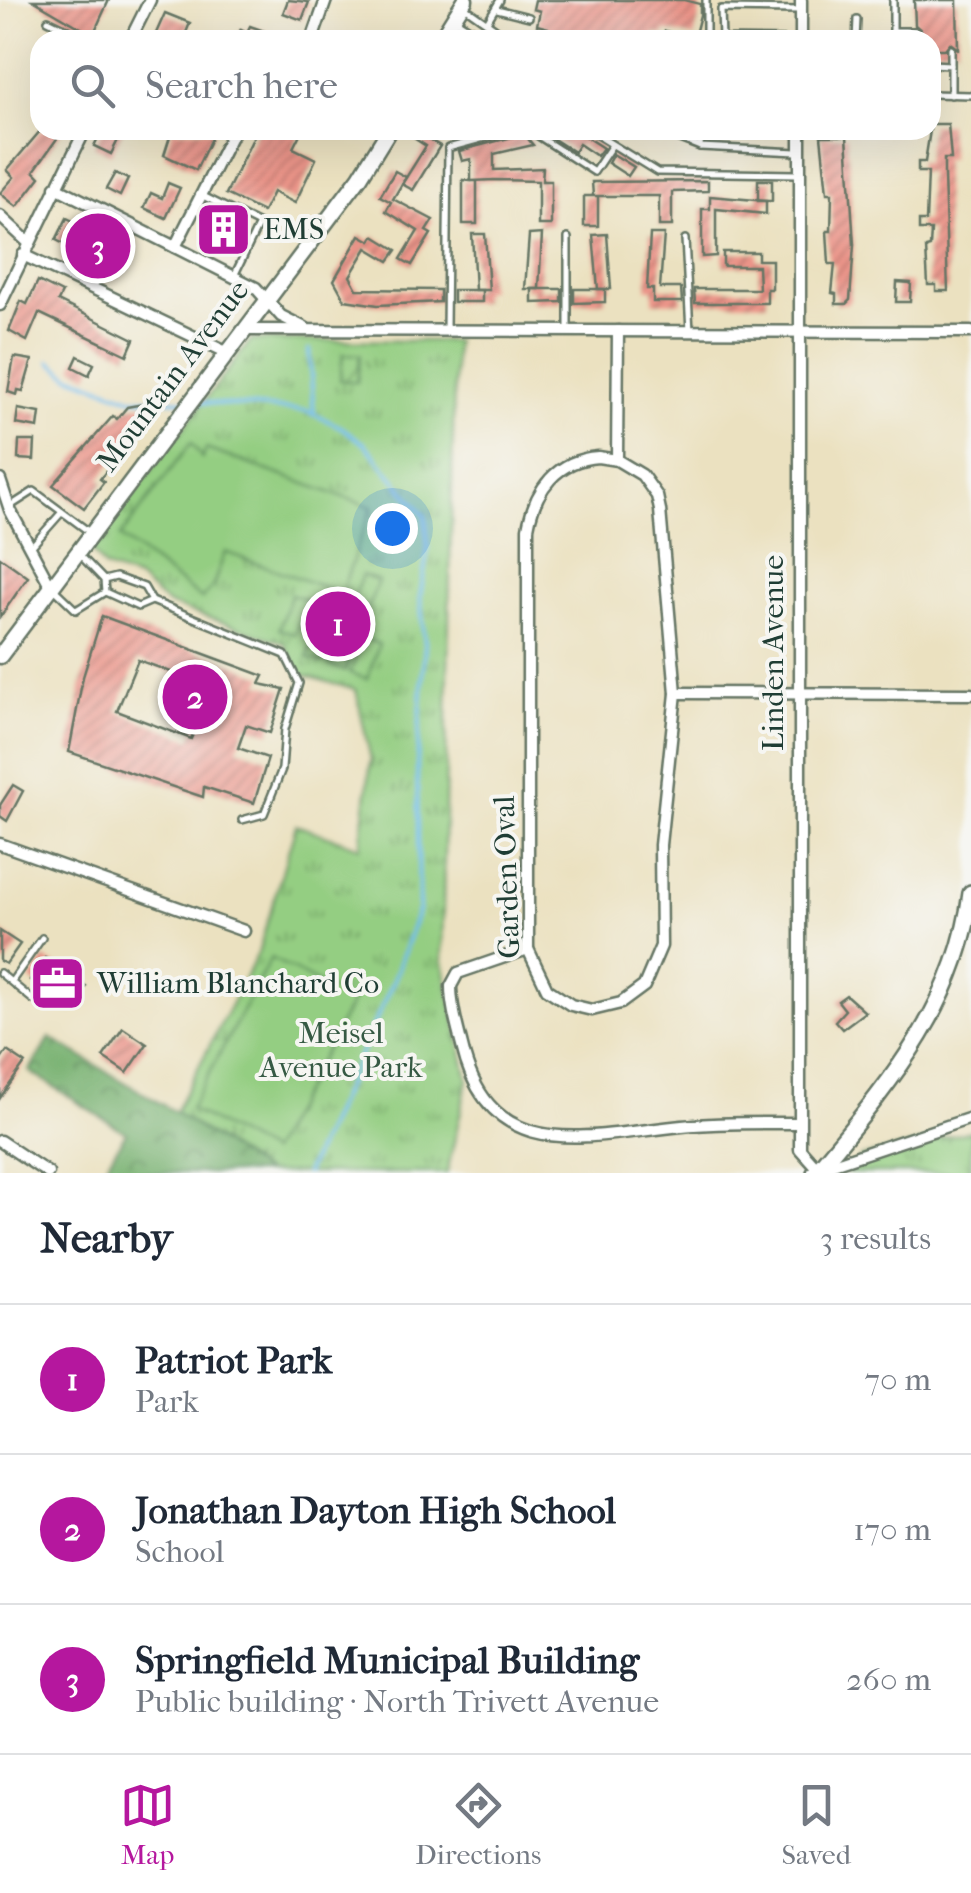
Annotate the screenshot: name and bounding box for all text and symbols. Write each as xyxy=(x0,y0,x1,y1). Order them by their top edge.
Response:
search box xyxy=(30,30,941,140)
icon: search xyxy=(65,58,120,113)
text: Search here xyxy=(145,63,338,108)
building icon: EMS xyxy=(194,199,254,259)
pin: 3 xyxy=(66,208,130,284)
place label: EMS xyxy=(263,212,324,247)
street label: Mountain Avenue xyxy=(90,273,256,478)
your location xyxy=(367,503,418,554)
street label: Linden Avenue xyxy=(756,555,791,751)
pin: 1 xyxy=(306,586,370,662)
pin: 2 xyxy=(162,660,228,734)
street label: Garden Oval xyxy=(487,795,527,959)
office icon: William Blanchard Co xyxy=(28,953,88,1013)
place label: William Blanchard Co xyxy=(96,966,379,1001)
park label: Meisel Avenue Park xyxy=(259,1016,423,1085)
text: Nearby xyxy=(40,1214,172,1263)
text: 3 results xyxy=(820,1220,931,1257)
text: Patriot Park xyxy=(135,1338,332,1383)
text: 1 xyxy=(67,1361,78,1398)
text: 70 m xyxy=(865,1361,931,1398)
text: Park xyxy=(135,1383,199,1420)
text: Jonathan Dayton High School xyxy=(135,1488,616,1533)
text: 2 xyxy=(64,1511,81,1548)
text: 170 m xyxy=(853,1511,931,1548)
text: School xyxy=(135,1533,224,1570)
text: Springfield Municipal Building xyxy=(135,1638,639,1683)
text: 3 xyxy=(66,1661,79,1698)
text: 260 m xyxy=(846,1661,931,1698)
text: Public building · North Trivett Avenue xyxy=(135,1683,659,1720)
tab: Map xyxy=(120,1778,175,1871)
tab: Directions xyxy=(415,1778,541,1871)
tab: Saved xyxy=(781,1778,851,1871)

